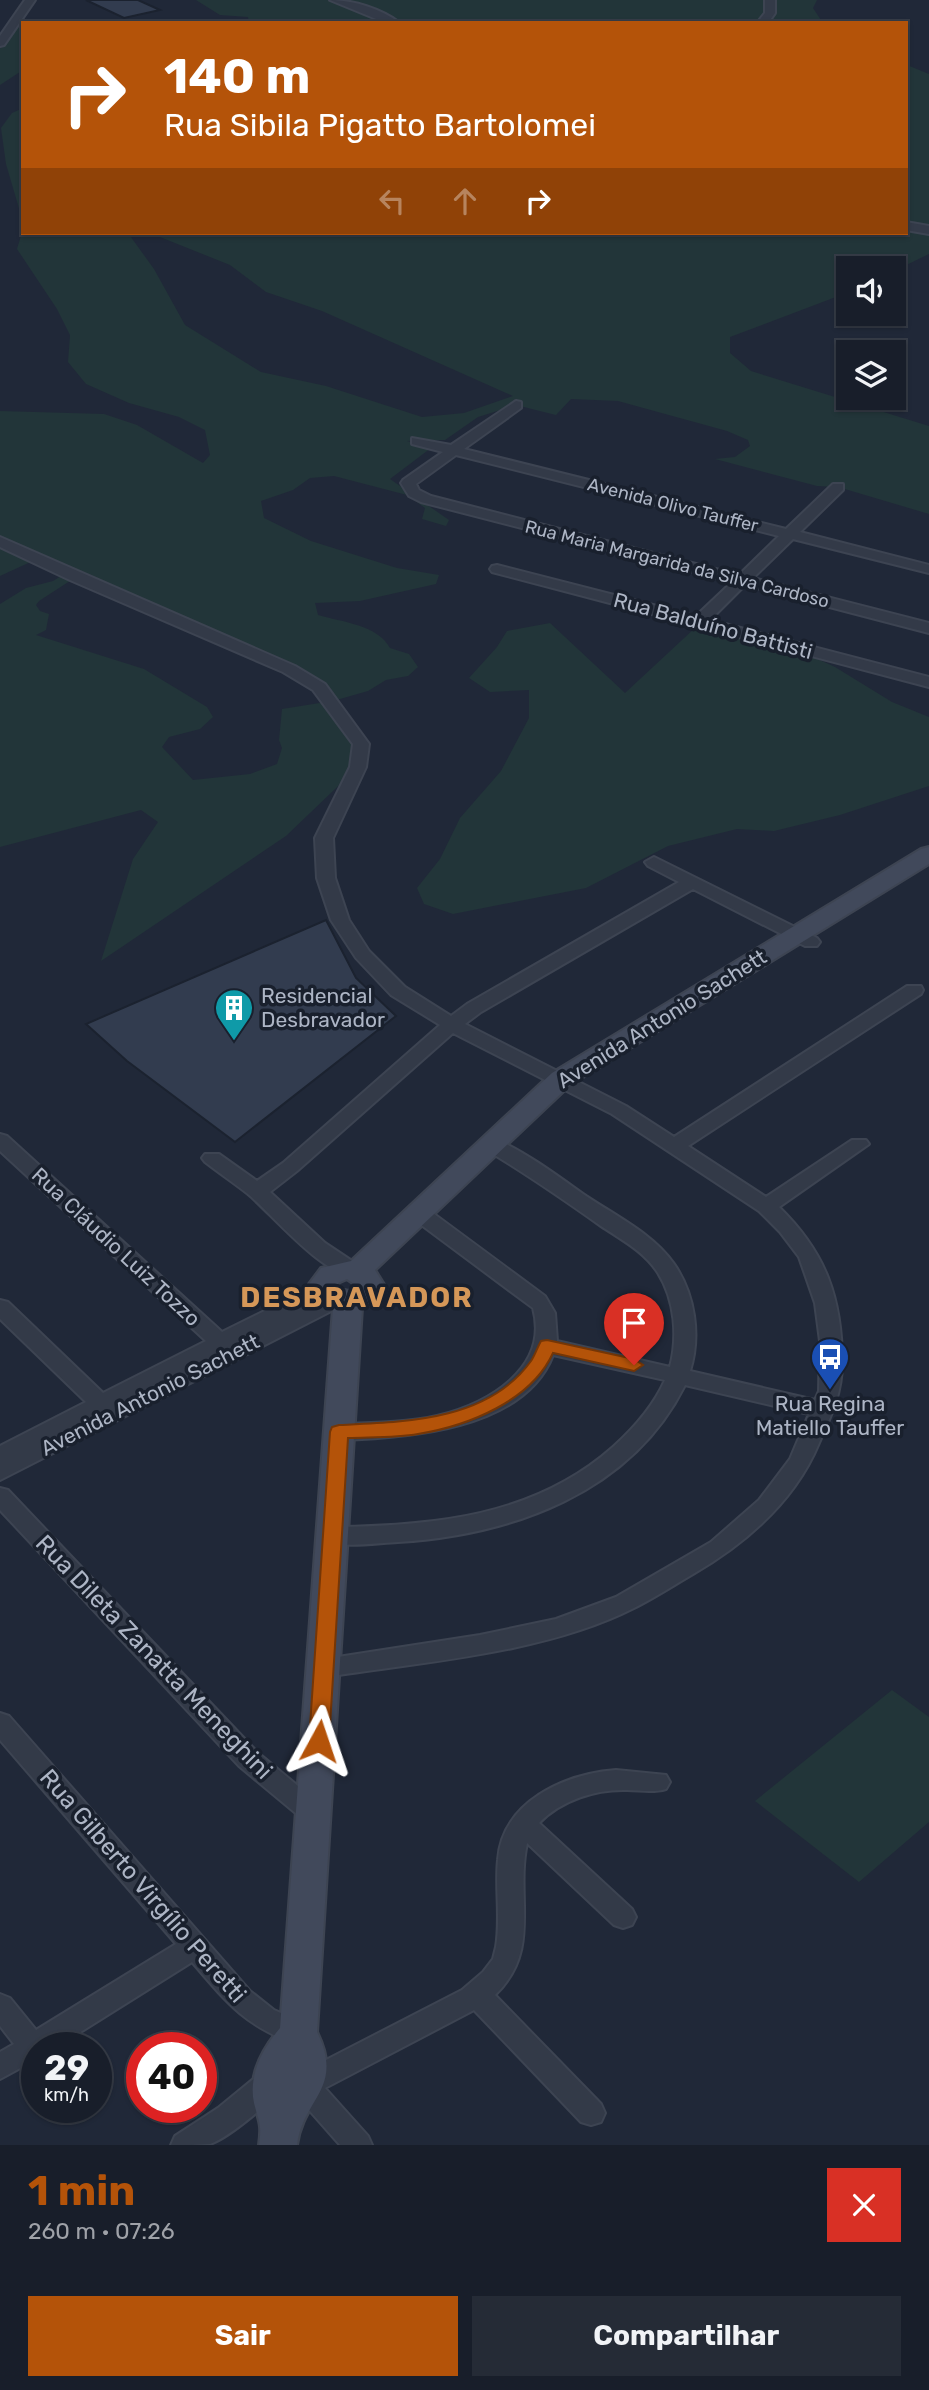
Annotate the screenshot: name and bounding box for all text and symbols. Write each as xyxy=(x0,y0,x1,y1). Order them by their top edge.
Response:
text: 140 m xyxy=(164,47,310,105)
icon: right xyxy=(49,49,140,140)
text: Rua Sibila Pigatto Bartolomei xyxy=(164,106,596,144)
icon: left xyxy=(373,182,411,220)
icon: ahead xyxy=(446,182,484,220)
icon: right xyxy=(519,182,557,220)
map controls xyxy=(836,256,906,410)
button: sound xyxy=(836,256,906,326)
button: layers xyxy=(836,340,906,410)
street label: Avenida Olivo Tauffer xyxy=(585,473,761,537)
street label: Rua Maria Margarida da Silva Cardoso xyxy=(523,516,831,612)
street label: Rua Balduíno Battisti xyxy=(611,587,815,664)
street label: Avenida Antonio Sachett xyxy=(553,944,771,1093)
place label: Residencial Desbravador xyxy=(261,983,385,1032)
building icon: Residencial Desbravador xyxy=(213,987,255,1042)
street label: Rua Cláudio Luiz Tozzo xyxy=(27,1162,206,1331)
district label: DESBRAVADOR xyxy=(240,1281,474,1314)
pin xyxy=(604,1293,664,1365)
icon: arrive xyxy=(615,1304,653,1342)
street label: Avenida Antonio Sachett xyxy=(36,1328,263,1461)
bus stop icon: Rua Regina Matiello Tauffer xyxy=(809,1336,851,1391)
place label: Rua Regina Matiello Tauffer xyxy=(756,1391,904,1440)
street label: Rua Dileta Zanatta Meneghini xyxy=(30,1529,278,1785)
position arrow xyxy=(282,1704,356,1778)
street label: Rua Gilberto Virgílio Peretti xyxy=(34,1764,252,2008)
speed limit sign: 40 xyxy=(126,2032,217,2123)
text: 29 xyxy=(44,2047,89,2089)
text: km/h xyxy=(44,2084,89,2106)
text: 1 min xyxy=(28,2166,135,2216)
button: close xyxy=(827,2168,901,2242)
text: 260 m · 07:26 xyxy=(28,2217,175,2245)
button: Sair xyxy=(28,2296,458,2376)
button: Compartilhar xyxy=(472,2296,901,2376)

